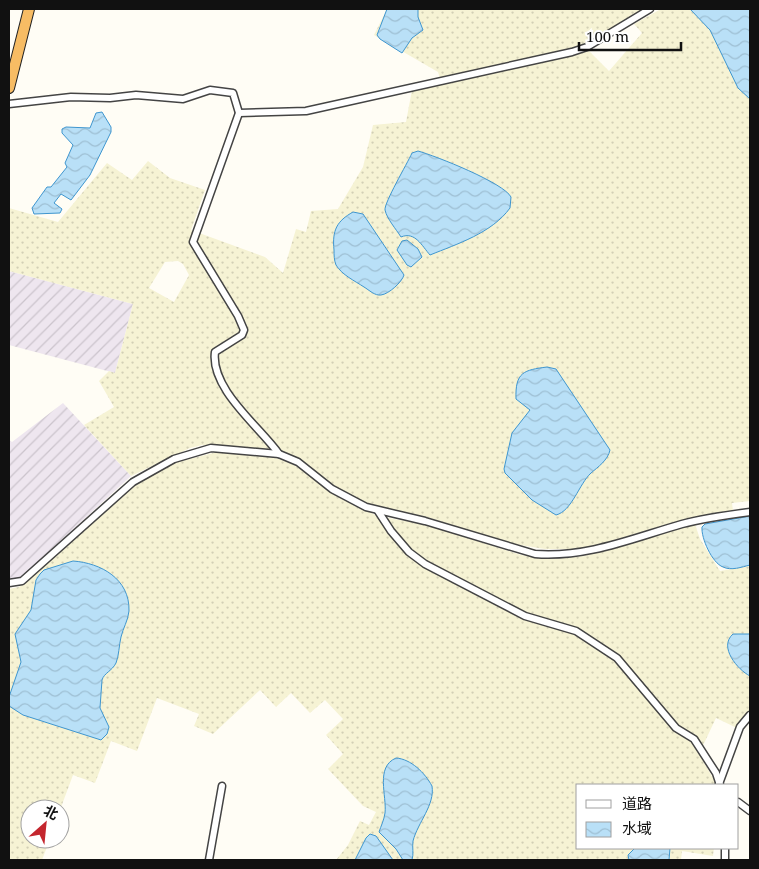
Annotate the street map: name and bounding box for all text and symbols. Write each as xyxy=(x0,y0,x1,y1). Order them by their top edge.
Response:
scale bar xyxy=(579,20,682,52)
text: 100 m xyxy=(586,26,629,46)
legend xyxy=(576,784,739,849)
text: 道路 xyxy=(622,793,652,813)
north arrow xyxy=(20,799,70,849)
text: 北 xyxy=(41,800,62,824)
text: 水域 xyxy=(622,818,652,838)

